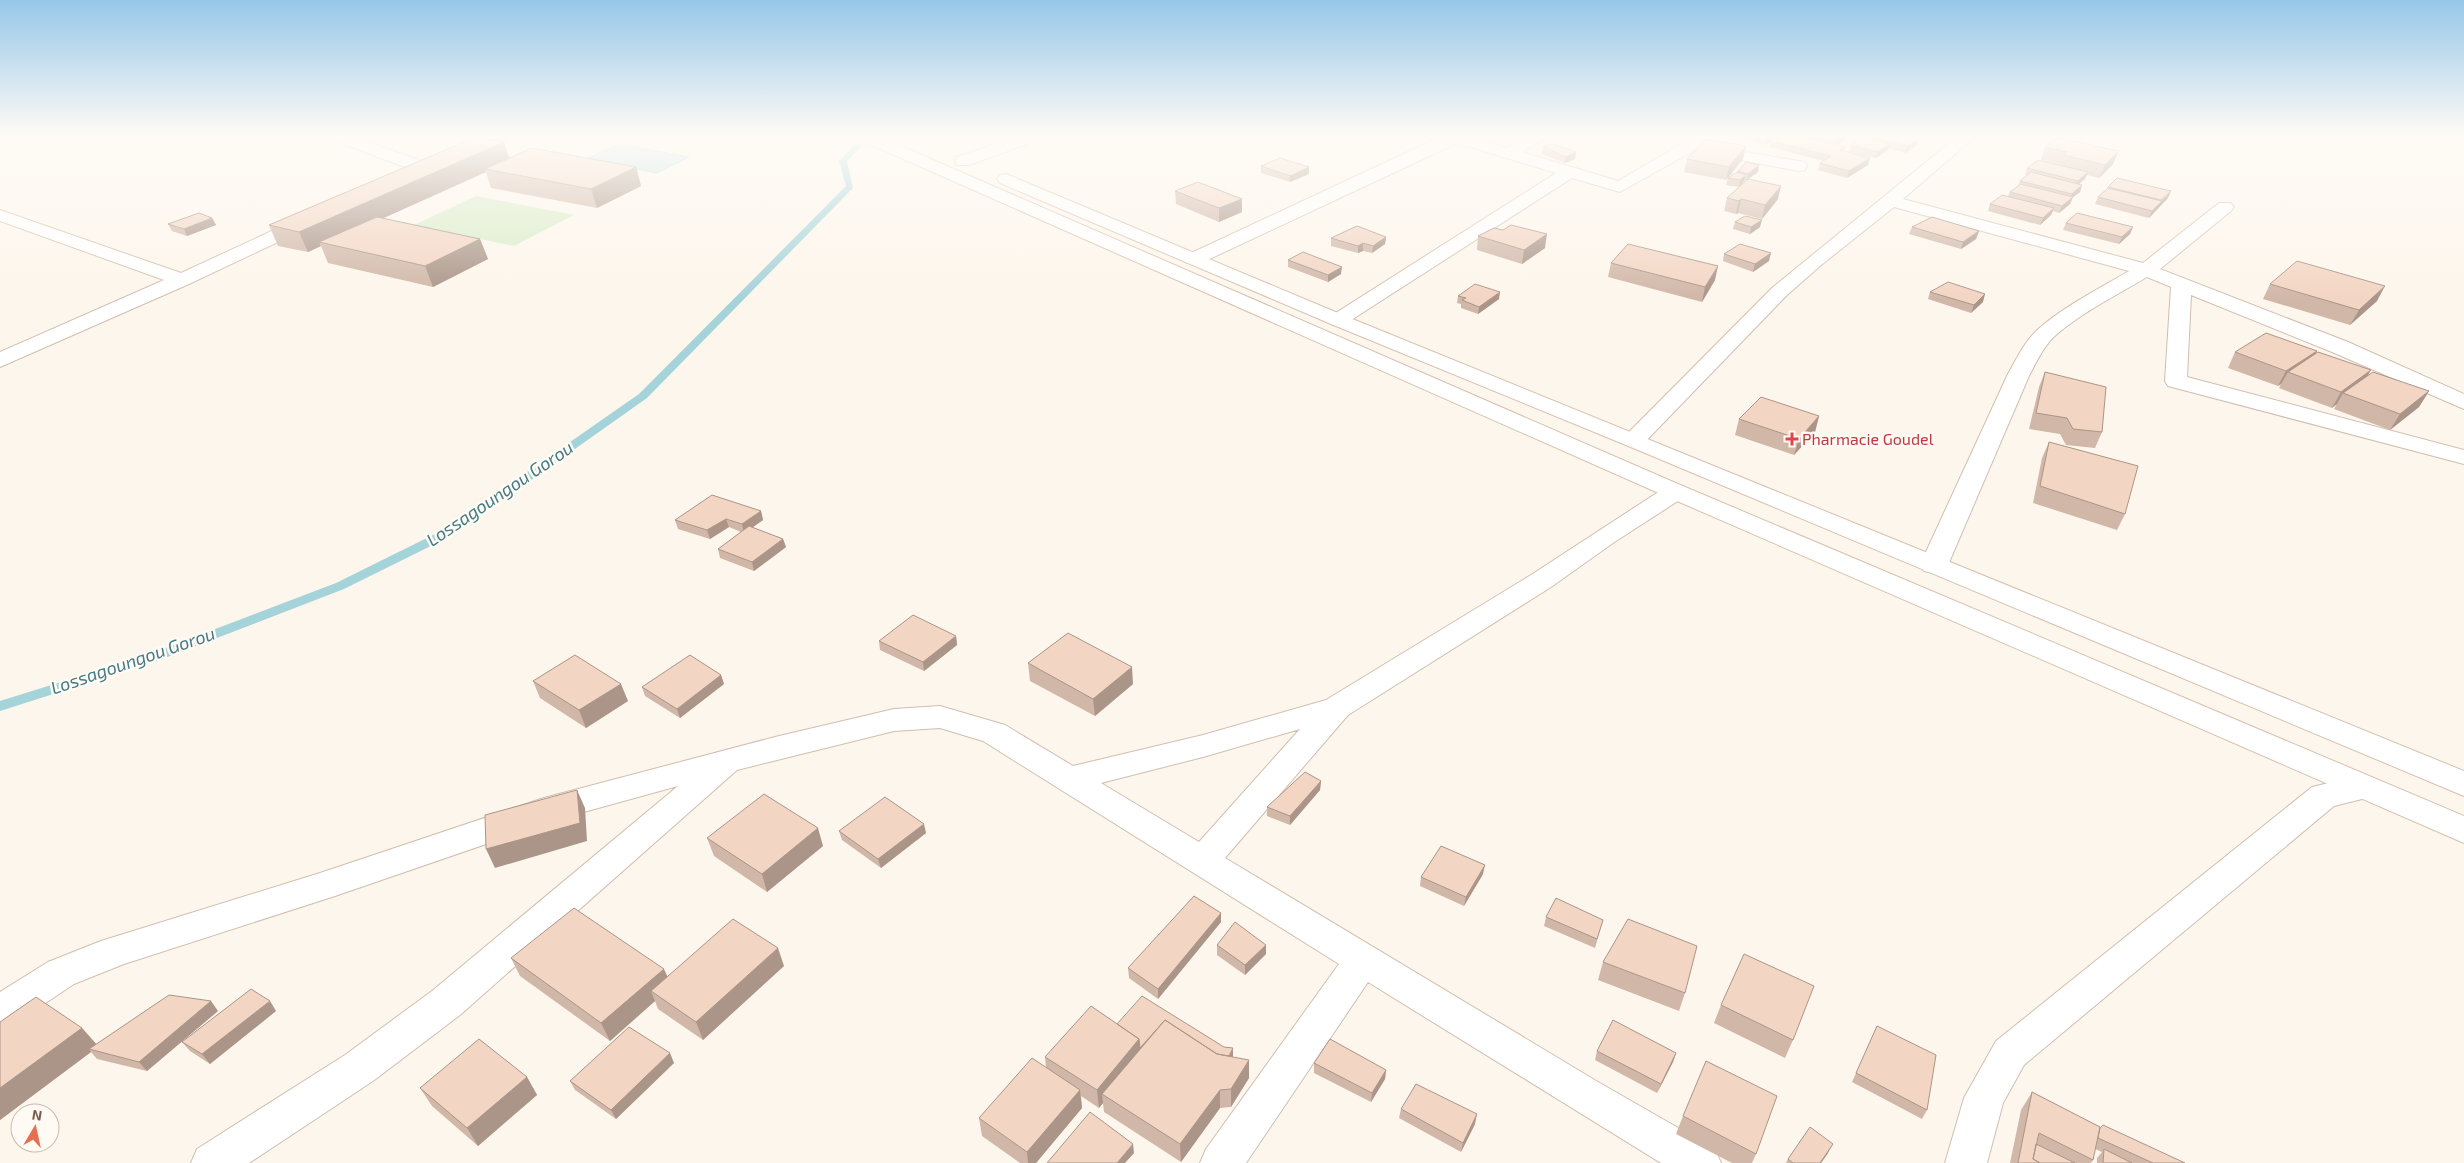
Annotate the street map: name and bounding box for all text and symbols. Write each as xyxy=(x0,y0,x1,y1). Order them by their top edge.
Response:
place label: Pharmacie Goudel xyxy=(1802,429,1934,448)
marker: Pharmacie Goudel xyxy=(1786,433,1798,445)
water label: Lossagoungou Gorou xyxy=(422,436,577,550)
water label: Lossagoungou Gorou xyxy=(48,622,218,699)
north arrow xyxy=(10,1103,60,1153)
text: N xyxy=(31,1105,43,1124)

